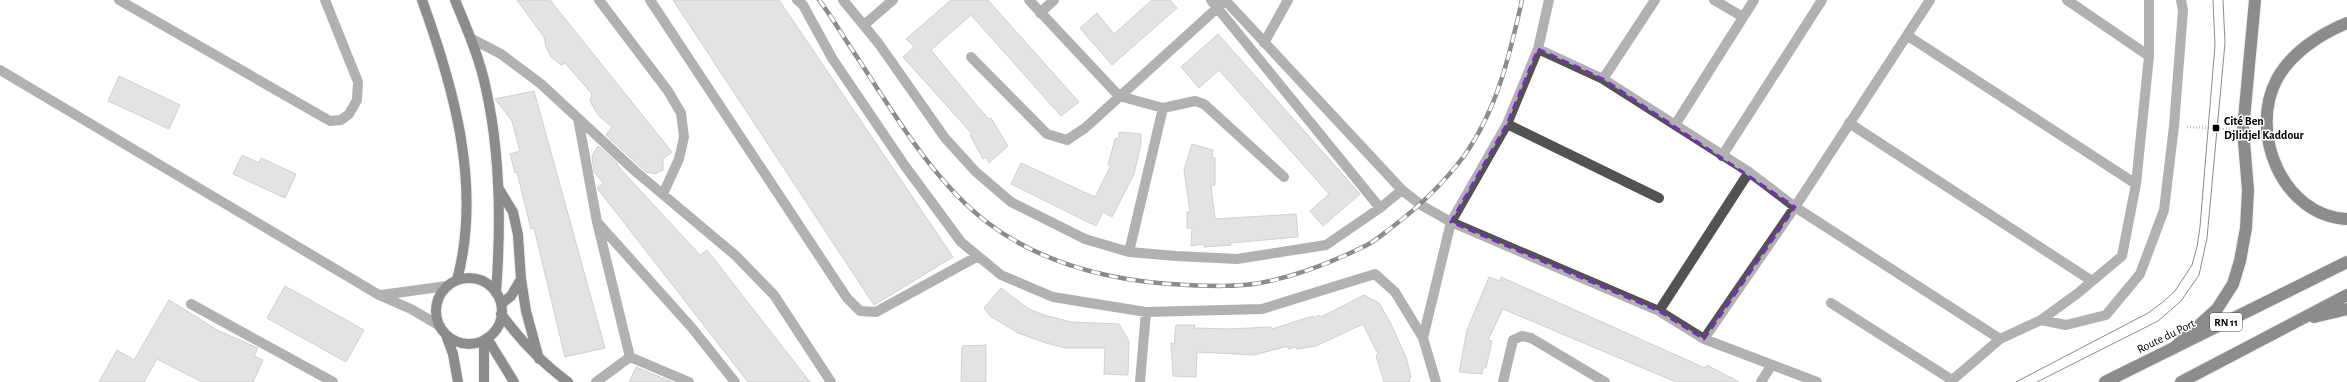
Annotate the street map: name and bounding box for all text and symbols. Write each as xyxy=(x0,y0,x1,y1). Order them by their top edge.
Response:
place label: Cité Ben Djlidjel Kaddour xyxy=(2224,115,2305,142)
marker: Cité Ben Djlidjel Kaddour xyxy=(2211,123,2221,133)
road number: RN 11 xyxy=(2210,313,2242,331)
street label: Route du Port xyxy=(2135,317,2197,355)

